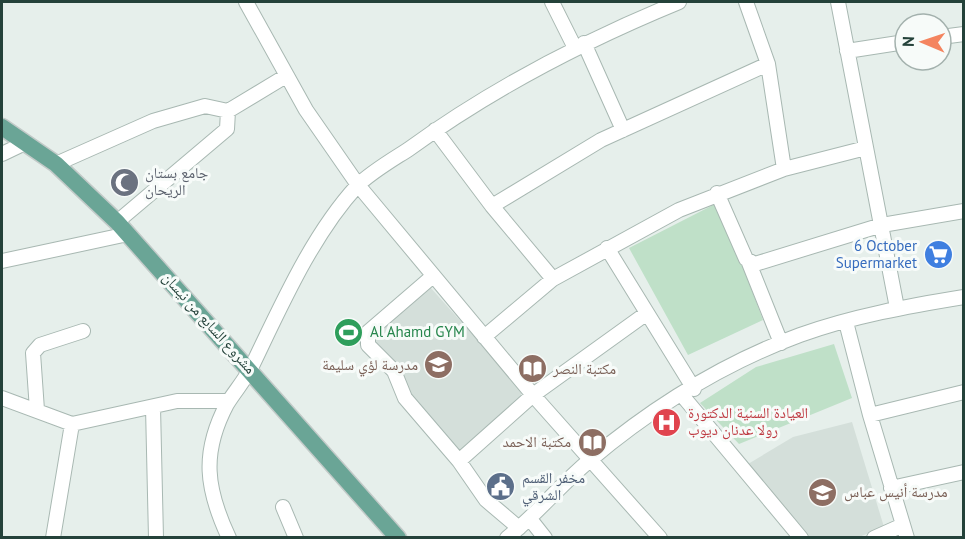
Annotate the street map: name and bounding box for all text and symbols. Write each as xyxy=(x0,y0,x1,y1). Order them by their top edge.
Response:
north arrow xyxy=(893,12,953,72)
text: N xyxy=(898,36,918,47)
place label: جامع بستان الريحان xyxy=(145,163,209,200)
mosque icon: جامع بستان الريحان xyxy=(108,166,140,198)
place label: 6 October Supermarket xyxy=(836,236,917,272)
supermarket icon: 6 October Supermarket xyxy=(922,239,954,271)
street label: مشروع السابع من نيسان xyxy=(158,268,260,378)
sports icon: Al Ahamd GYM xyxy=(333,316,365,348)
place label: Al Ahamd GYM xyxy=(370,322,465,341)
school or university icon: مدرسة لؤي سليمة xyxy=(423,349,455,381)
library icon: مكتبة النصر xyxy=(516,353,548,385)
place label: مدرسة لؤي سليمة xyxy=(322,355,418,377)
place label: مكتبة النصر xyxy=(552,359,616,378)
place label: العيادة السنية الدكتورة رولا عدنان ديوب xyxy=(688,403,808,440)
hospital icon: العيادة السنية الدكتورة رولا عدنان ديوب xyxy=(651,406,683,438)
library icon: مكتبة الاحمد xyxy=(576,426,608,458)
place label: مكتبة الاحمد xyxy=(503,432,571,451)
place label: مخفر القسم الشرقي xyxy=(522,468,585,507)
public building icon: مخفر القسم الشرقي xyxy=(485,471,517,503)
school or university icon: مدرسة أنيس عباس xyxy=(807,476,839,508)
place label: مدرسة أنيس عباس xyxy=(844,482,948,502)

